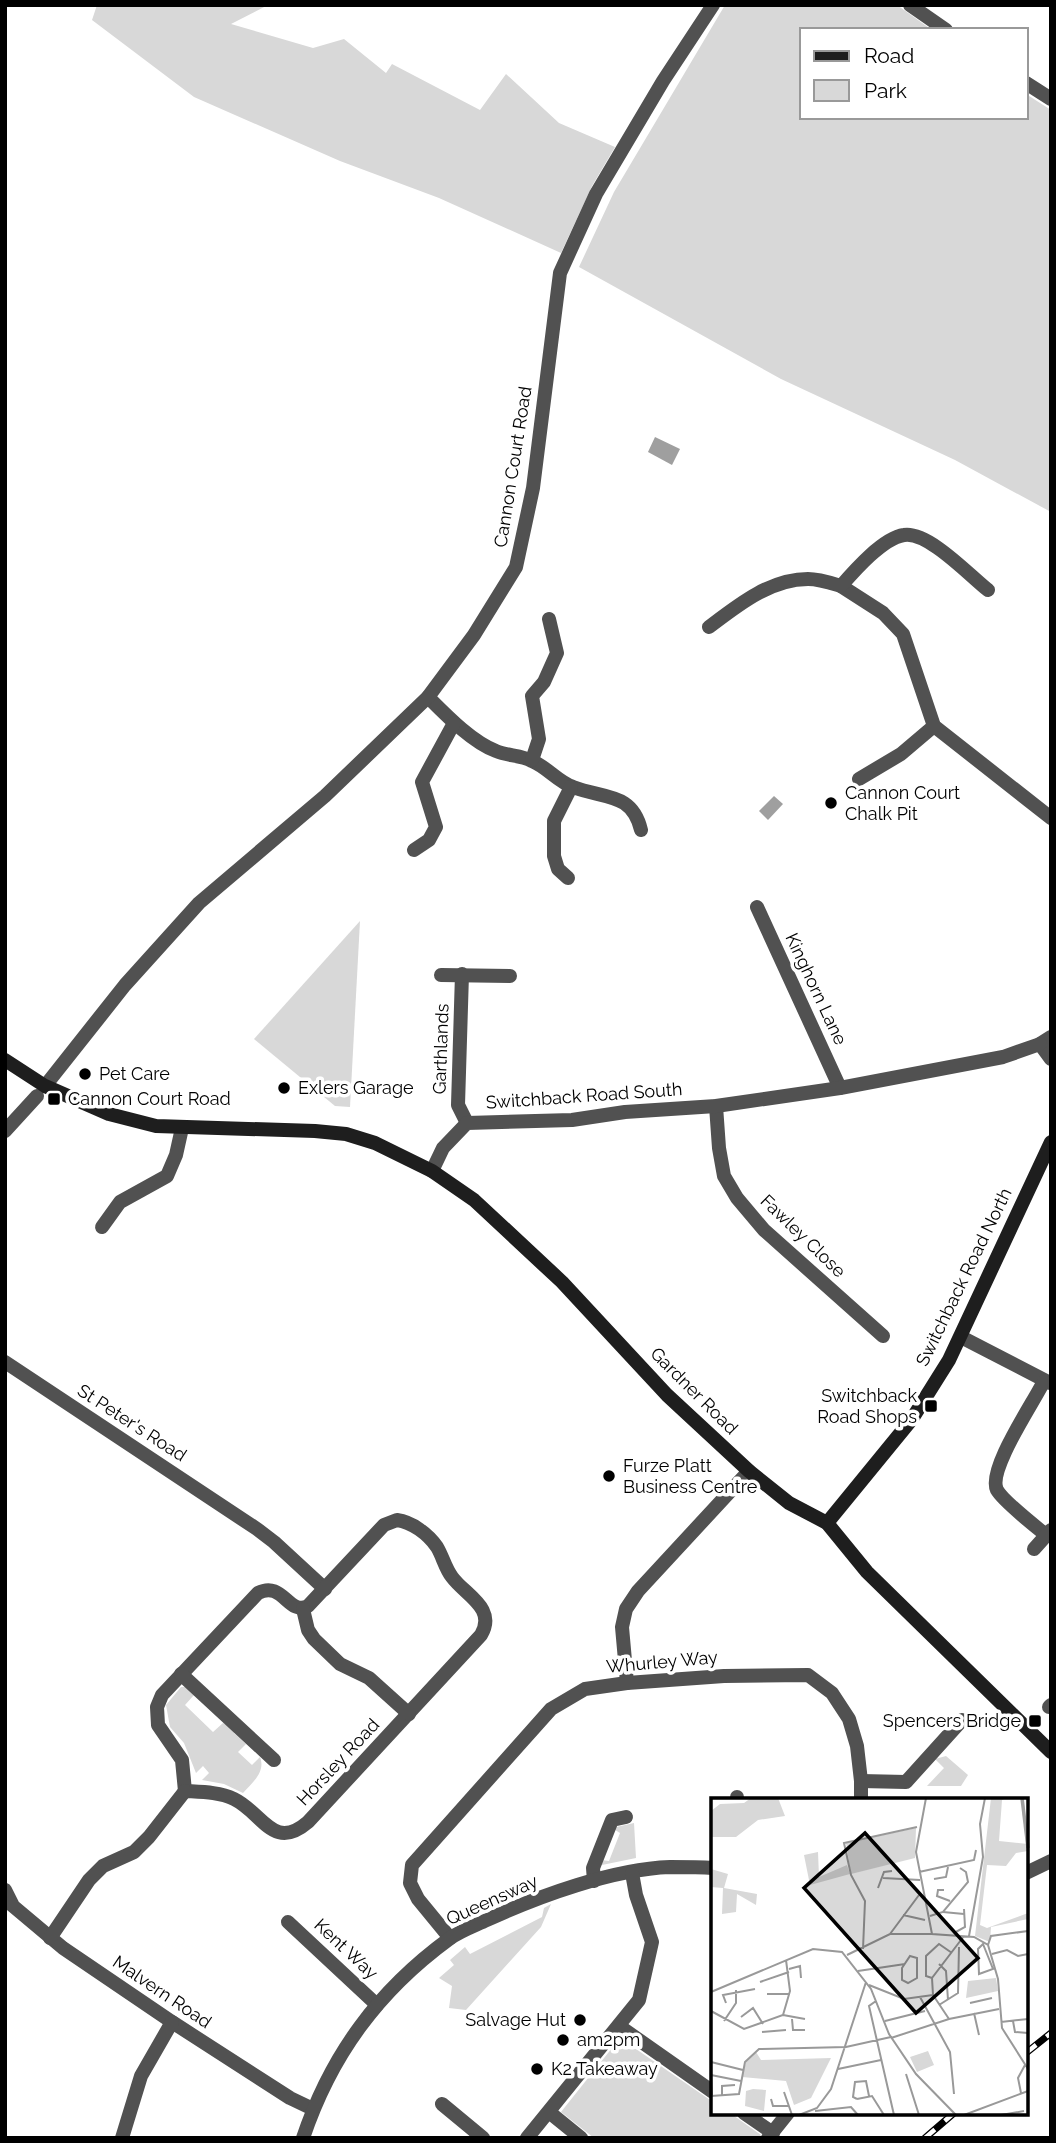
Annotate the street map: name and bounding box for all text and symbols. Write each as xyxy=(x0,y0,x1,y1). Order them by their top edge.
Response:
legend xyxy=(800,28,1028,119)
text: Road xyxy=(864,43,914,68)
text: Park xyxy=(864,78,907,103)
street label: Cannon Court Road xyxy=(489,385,536,549)
place label: Cannon Court Chalk Pit xyxy=(845,782,960,824)
marker: Cannon Court Chalk Pit xyxy=(823,795,839,811)
street label: Kinghorn Lane xyxy=(781,929,852,1048)
street label: Garthlands xyxy=(428,1003,453,1095)
place label: Pet Care xyxy=(99,1063,170,1084)
marker: Pet Care xyxy=(77,1066,93,1082)
place label: Exlers Garage xyxy=(298,1077,414,1098)
street label: Switchback Road South xyxy=(485,1078,683,1113)
marker: Exlers Garage xyxy=(276,1080,292,1096)
place label: Cannon Court Road xyxy=(68,1088,231,1109)
marker: Cannon Court Road xyxy=(46,1091,62,1107)
street label: Switchback Road North xyxy=(911,1184,1016,1369)
street label: Fawley Close xyxy=(757,1190,850,1282)
street label: Gardner Road xyxy=(646,1343,742,1439)
street label: St Peter's Road xyxy=(74,1380,191,1466)
place label: Switchback Road Shops xyxy=(817,1385,917,1427)
marker: Switchback Road Shops xyxy=(923,1398,939,1414)
place label: Furze Platt Business Centre xyxy=(623,1455,758,1497)
marker: Furze Platt Business Centre xyxy=(601,1468,617,1484)
street label: Whurley Way xyxy=(605,1646,719,1677)
place label: Spencers Bridge xyxy=(883,1710,1021,1731)
marker: Spencers Bridge xyxy=(1027,1713,1043,1729)
street label: Horsley Road xyxy=(292,1714,383,1809)
inset map xyxy=(711,1798,1028,2115)
street label: Queensway xyxy=(443,1870,541,1929)
street label: Kent Way xyxy=(310,1914,383,1983)
street label: Malvern Road xyxy=(109,1951,216,2032)
place label: Salvage Hut xyxy=(465,2009,566,2030)
marker: Salvage Hut xyxy=(572,2012,588,2028)
place label: am2pm xyxy=(577,2029,640,2050)
marker: am2pm xyxy=(555,2032,571,2048)
place label: K2 Takeaway xyxy=(551,2058,658,2079)
marker: K2 Takeaway xyxy=(529,2061,545,2077)

